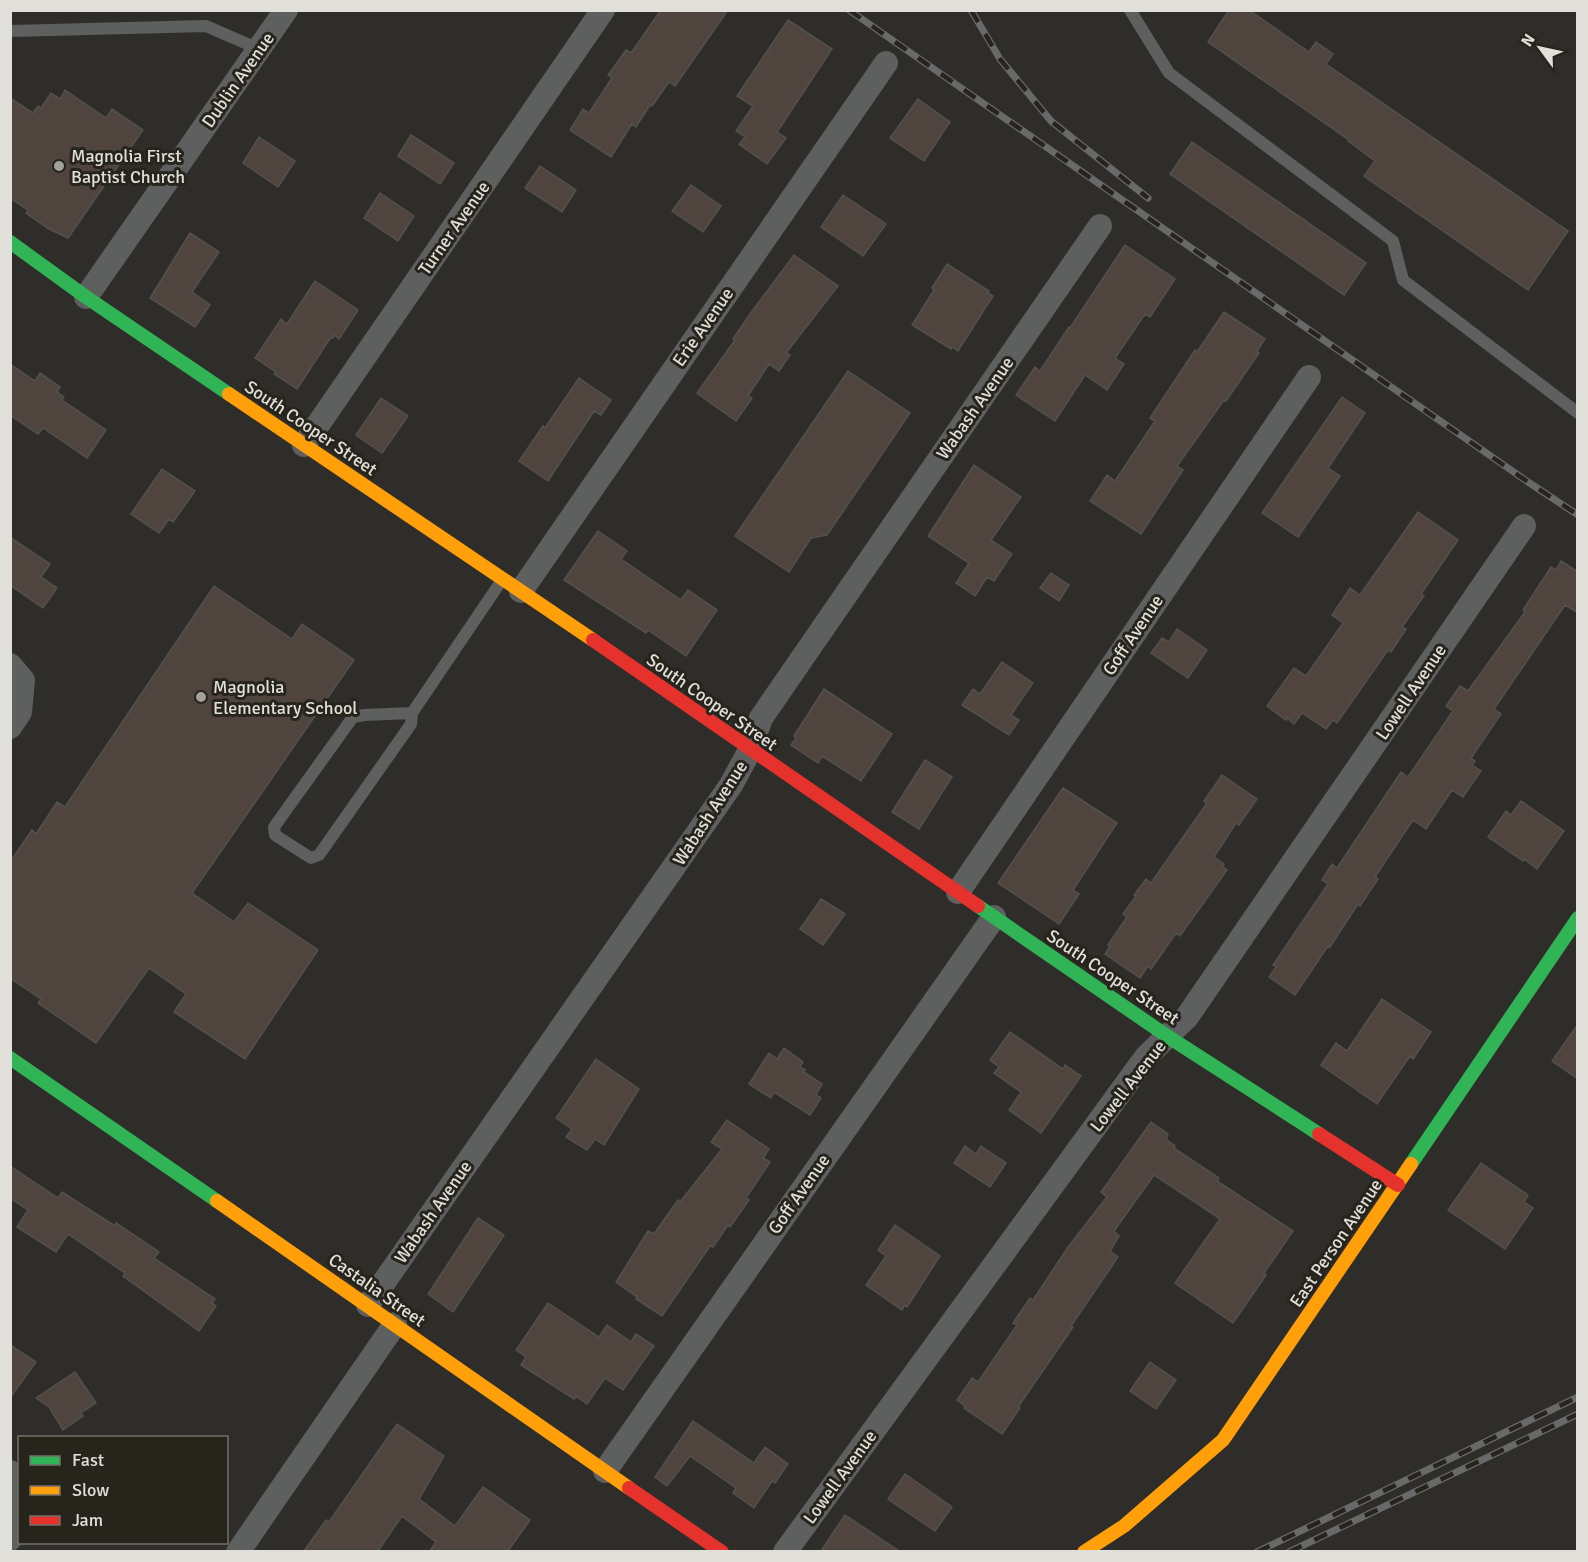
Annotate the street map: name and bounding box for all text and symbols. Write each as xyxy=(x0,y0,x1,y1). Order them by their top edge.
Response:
north arrow xyxy=(1510,18,1570,78)
street label: Dublin Avenue xyxy=(197,28,279,132)
text: N xyxy=(1517,30,1540,50)
place label: Magnolia First Baptist Church xyxy=(71,145,185,188)
marker: Magnolia First Baptist Church xyxy=(52,159,66,173)
street label: Turner Avenue xyxy=(414,177,494,279)
street label: Erie Avenue xyxy=(668,283,738,371)
street label: Wabash Avenue xyxy=(931,352,1019,464)
street label: South Cooper Street xyxy=(241,376,381,480)
street label: Goff Avenue xyxy=(1098,590,1168,680)
street label: Lowell Avenue xyxy=(1371,640,1451,744)
street label: South Cooper Street xyxy=(642,649,782,755)
place label: Magnolia Elementary School xyxy=(213,676,358,719)
marker: Magnolia Elementary School xyxy=(194,690,208,704)
street label: Wabash Avenue xyxy=(668,757,752,869)
street label: South Cooper Street xyxy=(1043,925,1183,1029)
street label: Lowell Avenue xyxy=(1085,1036,1171,1136)
street label: Goff Avenue xyxy=(763,1150,835,1238)
street label: Wabash Avenue xyxy=(389,1156,477,1268)
street label: East Person Avenue xyxy=(1285,1175,1387,1311)
street label: Castalia Street xyxy=(324,1249,430,1331)
street label: Lowell Avenue xyxy=(799,1426,881,1528)
legend xyxy=(18,1436,228,1544)
text: Fast xyxy=(72,1449,104,1471)
text: Slow xyxy=(72,1479,109,1501)
text: Jam xyxy=(72,1509,103,1531)

